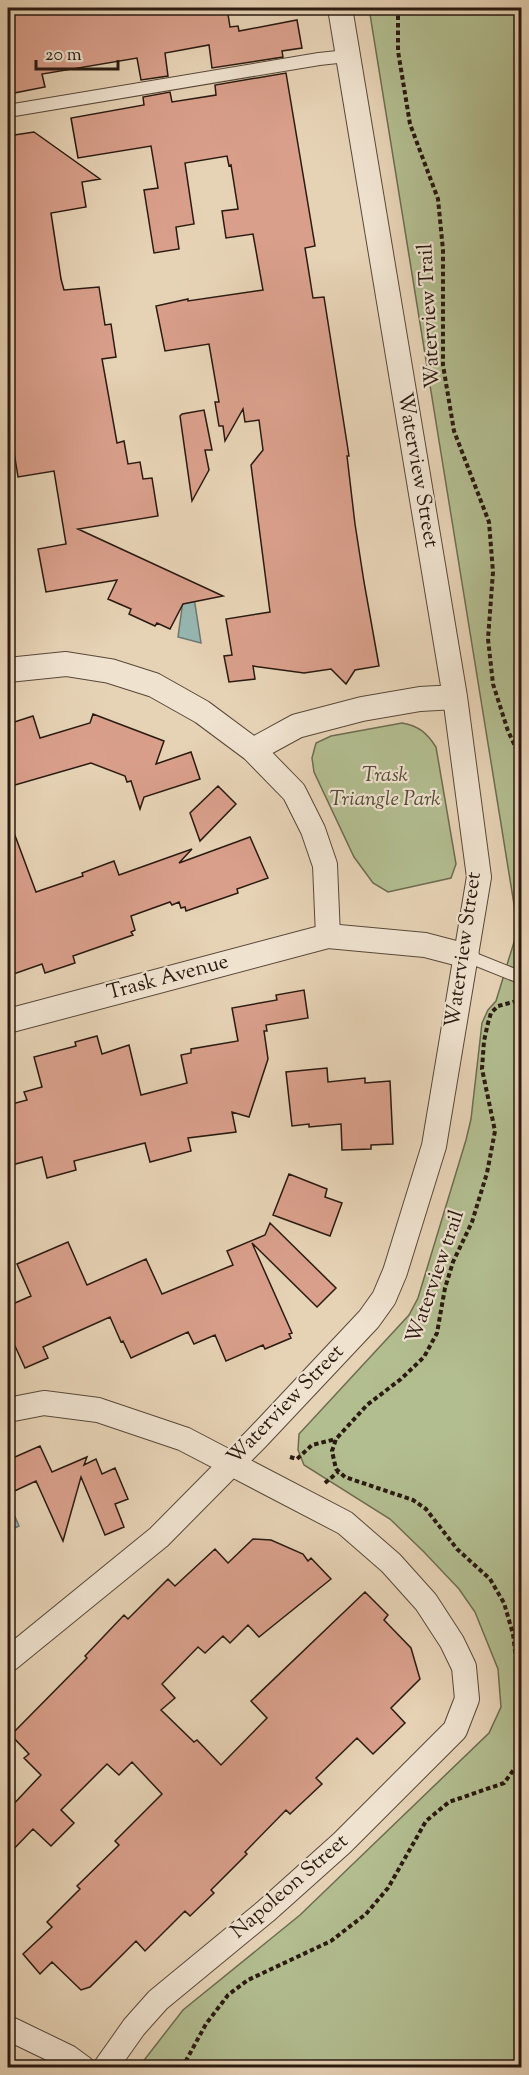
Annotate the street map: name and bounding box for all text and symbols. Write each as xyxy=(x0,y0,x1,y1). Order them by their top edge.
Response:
scale bar xyxy=(36,33,118,71)
text: 20 m xyxy=(45,43,82,69)
street label: Waterview Trail xyxy=(411,243,449,389)
street label: Waterview Street xyxy=(389,390,445,550)
park label: Trask Triangle Park xyxy=(329,761,441,815)
street label: Waterview Street xyxy=(438,870,490,1030)
street label: Trask Avenue xyxy=(104,947,232,1009)
street label: Waterview trail xyxy=(399,1206,473,1348)
street label: Waterview Street xyxy=(221,1338,351,1472)
street label: Napoleon Street xyxy=(225,1827,355,1947)

